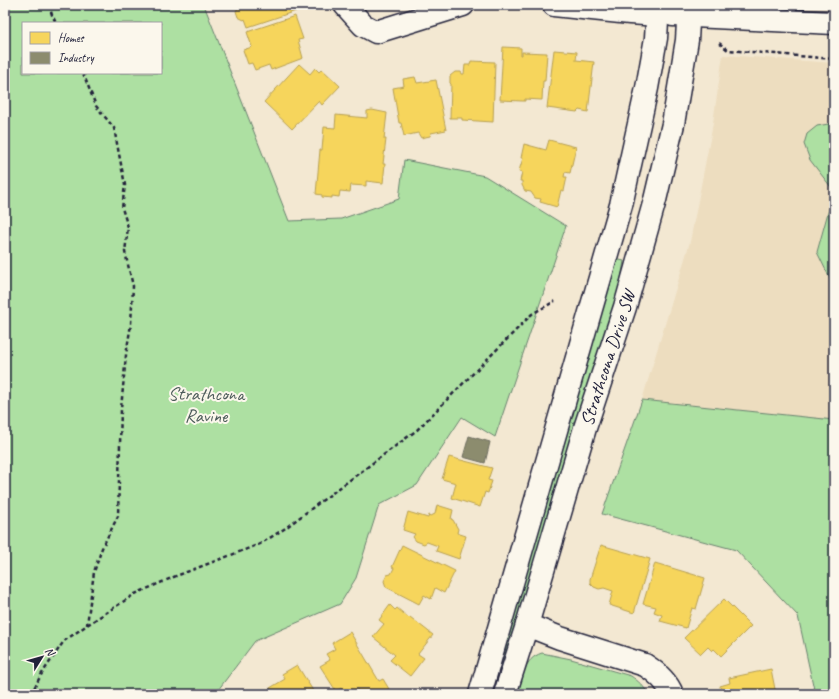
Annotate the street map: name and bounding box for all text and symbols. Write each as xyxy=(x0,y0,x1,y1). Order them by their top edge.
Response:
legend xyxy=(22,22,162,74)
text: Homes xyxy=(58,30,85,46)
text: Industry xyxy=(58,50,95,66)
street label: Strathcona Drive SW xyxy=(575,285,642,429)
park label: Strathcona Ravine xyxy=(168,382,246,428)
north arrow xyxy=(22,637,62,677)
text: N xyxy=(42,644,59,660)

